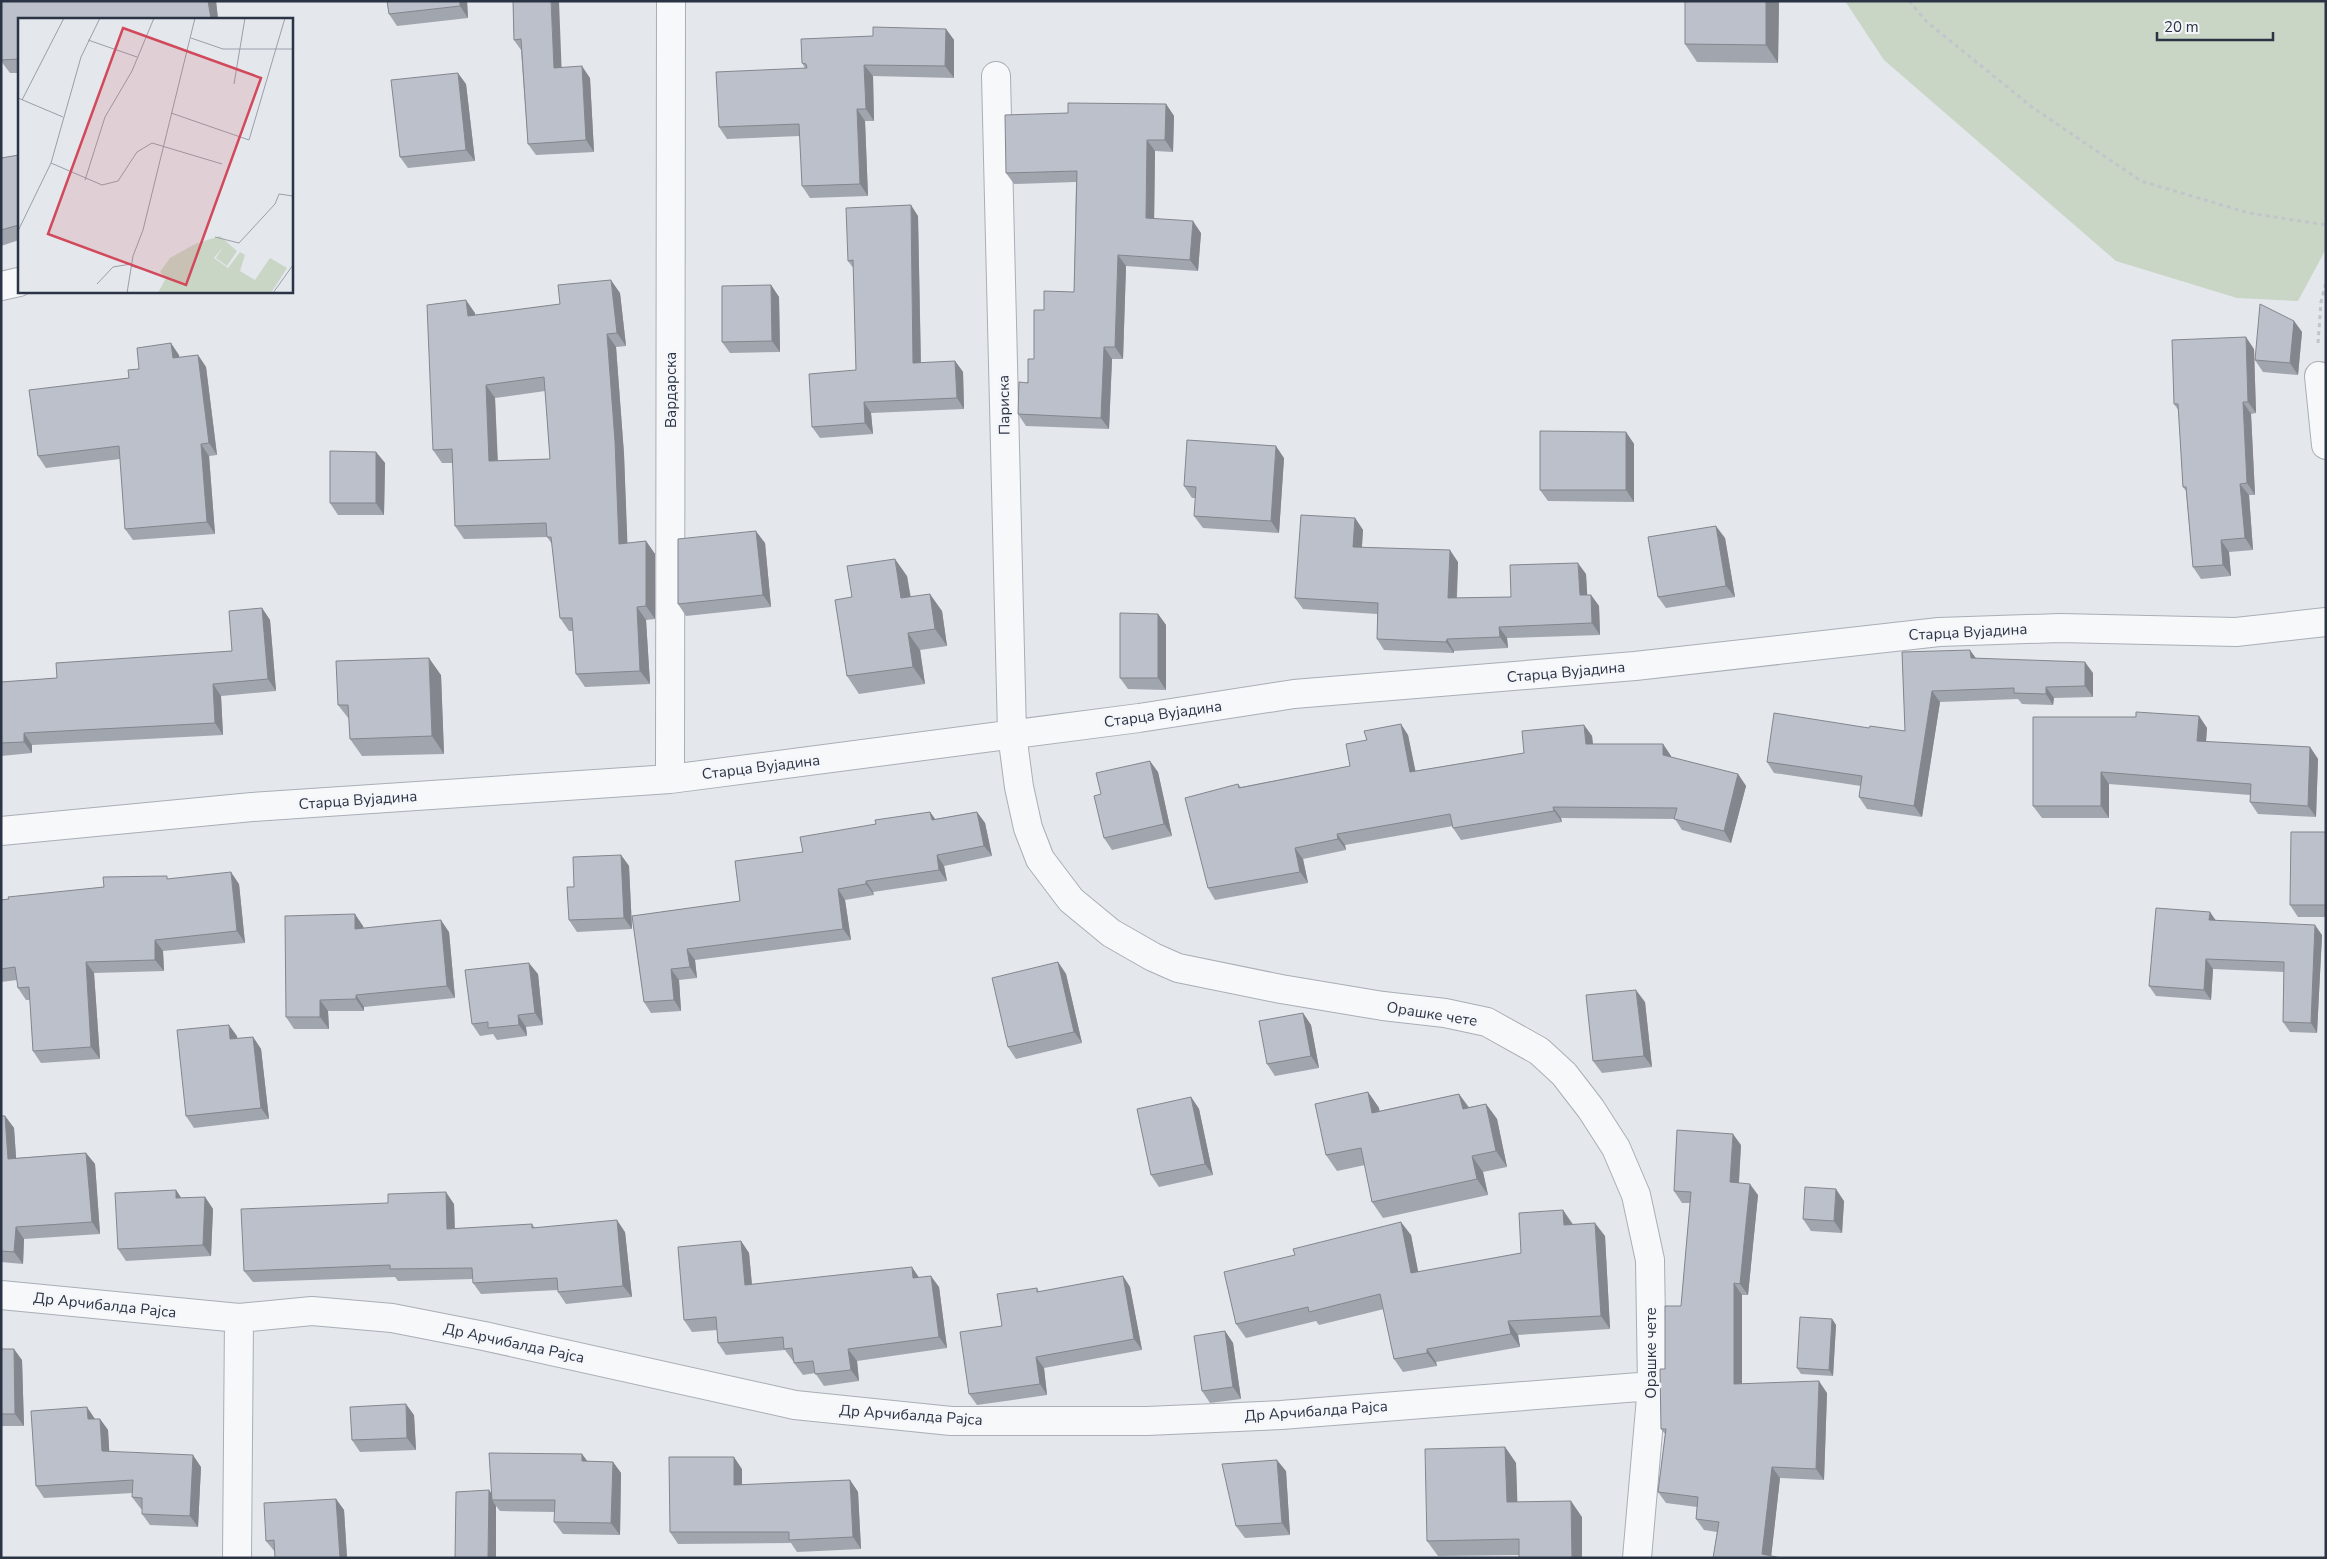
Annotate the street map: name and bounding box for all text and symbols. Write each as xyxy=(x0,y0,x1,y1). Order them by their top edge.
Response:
scale bar xyxy=(2157,10,2273,42)
text: 20 m xyxy=(2164,17,2199,37)
inset map xyxy=(18,18,292,292)
street label: Вардарска xyxy=(661,352,681,428)
street label: Париска xyxy=(993,375,1015,435)
street label: Старца Вујадина xyxy=(1908,619,2028,645)
street label: Старца Вујадина xyxy=(1506,657,1626,687)
street label: Старца Вујадина xyxy=(1103,696,1223,732)
street label: Старца Вујадина xyxy=(701,750,821,784)
street label: Старца Вујадина xyxy=(298,786,418,814)
street label: Орашке чете xyxy=(1385,997,1479,1031)
street label: Др Арчибалда Рајса xyxy=(33,1288,177,1322)
street label: Орашке чете xyxy=(1641,1307,1661,1399)
street label: Др Арчибалда Рајса xyxy=(442,1318,586,1368)
street label: Др Арчибалда Рајса xyxy=(1244,1396,1388,1426)
street label: Др Арчибалда Рајса xyxy=(839,1400,983,1430)

